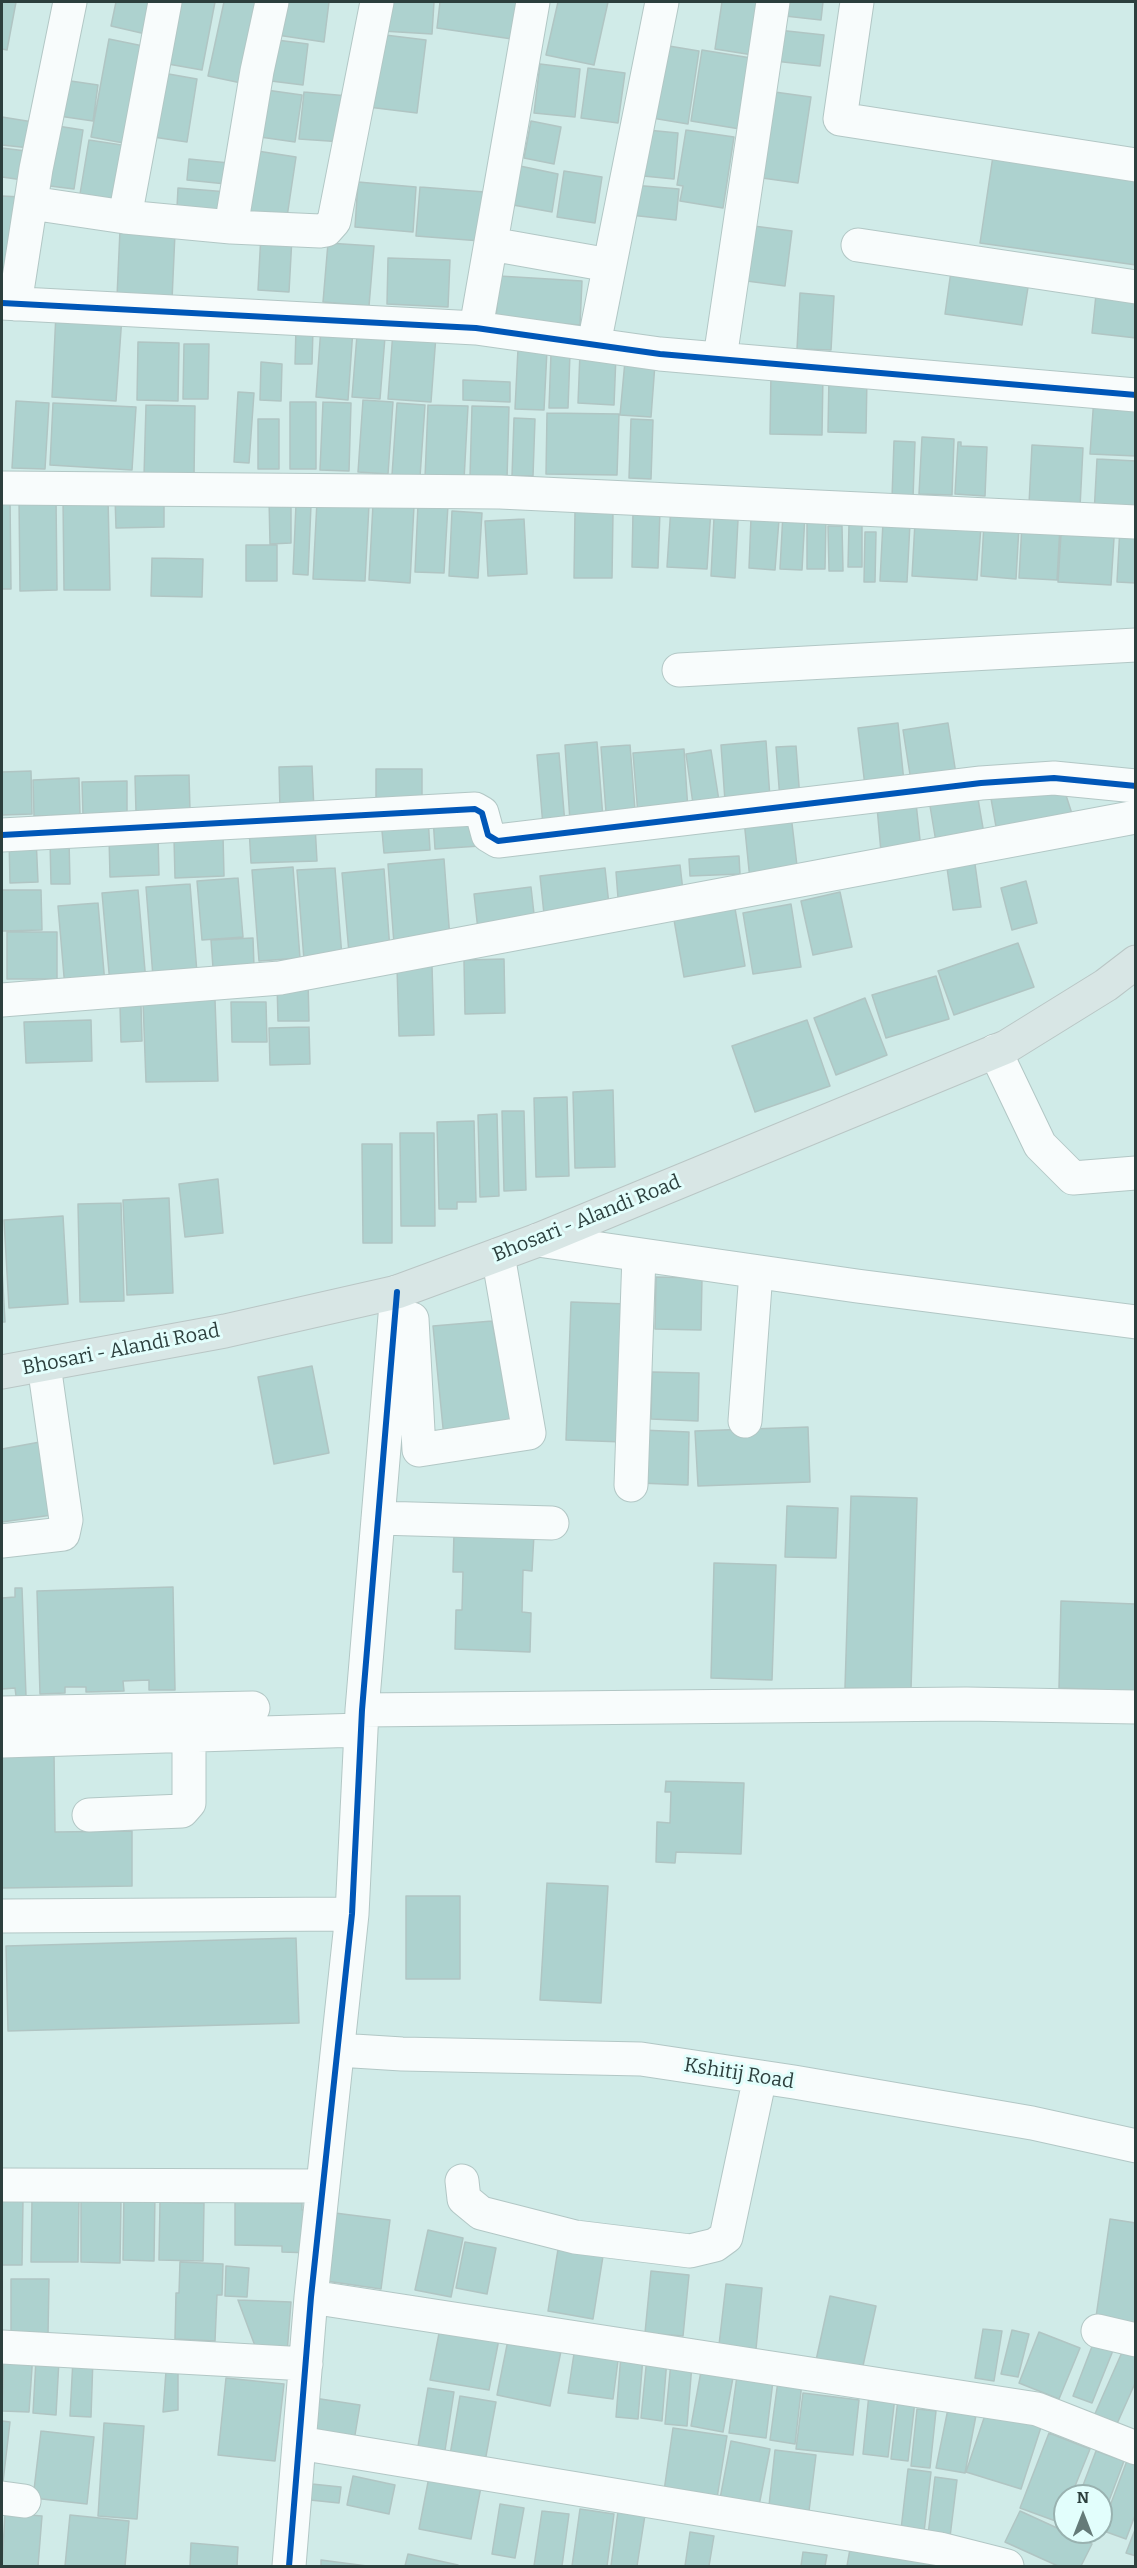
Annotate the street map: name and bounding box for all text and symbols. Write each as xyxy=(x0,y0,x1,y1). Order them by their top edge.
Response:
street label: Bhosari - Alandi Road xyxy=(489,1170,685,1268)
street label: Bhosari - Alandi Road xyxy=(20,1319,222,1381)
street label: Kshitij Road xyxy=(682,2053,796,2095)
north arrow xyxy=(1053,2484,1113,2544)
text: N xyxy=(1077,2488,1089,2507)

